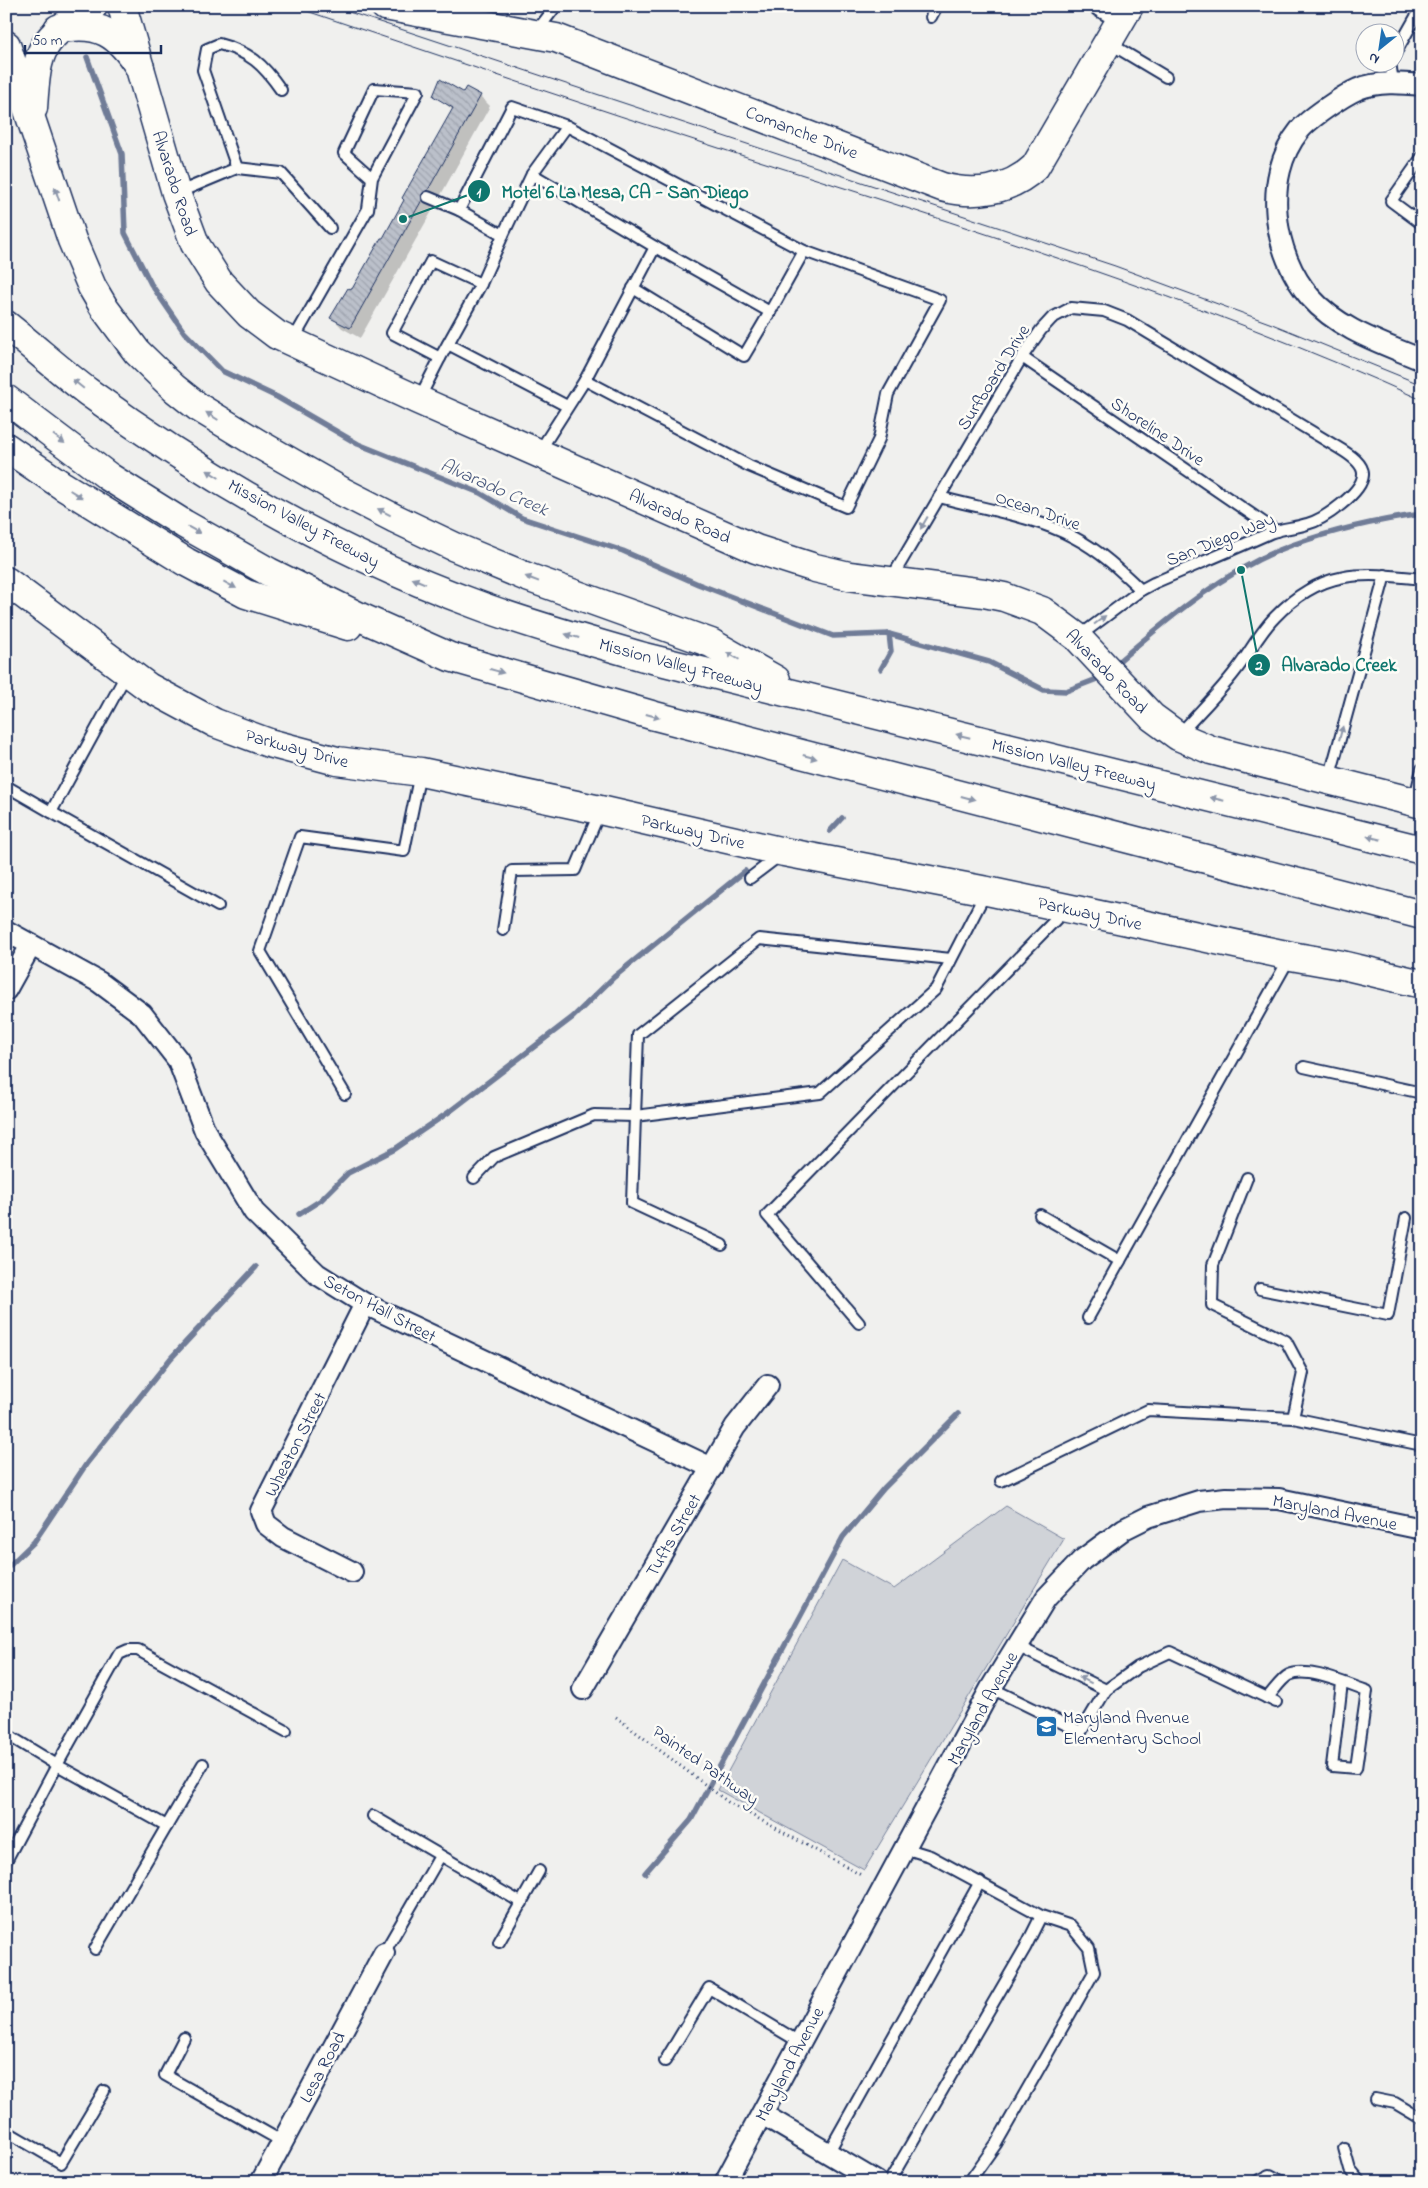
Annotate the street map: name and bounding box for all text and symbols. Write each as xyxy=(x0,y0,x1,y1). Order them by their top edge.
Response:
scale bar xyxy=(25,22,161,54)
north arrow xyxy=(1356,22,1406,72)
text: 50 m xyxy=(32,30,63,52)
text: N xyxy=(1365,47,1384,69)
street label: Comanche Drive xyxy=(741,100,862,168)
street label: Alvarado Road xyxy=(144,128,202,240)
callout: Motel 6 La Mesa, CA - San Diego xyxy=(466,174,758,208)
text: Motel 6 La Mesa, CA - San Diego xyxy=(501,180,749,209)
text: 1 xyxy=(477,182,482,204)
one-way arrow xyxy=(53,186,61,201)
street label: Surfboard Drive xyxy=(952,319,1038,436)
one-way arrow xyxy=(72,378,85,389)
street label: Shoreline Drive xyxy=(1105,392,1210,474)
one-way arrow xyxy=(205,411,219,420)
one-way arrow xyxy=(52,434,65,445)
water label: Alvarado Creek xyxy=(436,452,553,524)
one-way arrow xyxy=(207,470,220,479)
street label: Mission Valley Freeway xyxy=(222,474,384,576)
street label: Alvarado Road xyxy=(624,484,734,552)
street label: Ocean Drive xyxy=(991,485,1084,539)
one-way arrow xyxy=(69,489,82,498)
street label: San Diego Way xyxy=(1163,507,1279,575)
one-way arrow xyxy=(377,508,391,516)
one-way arrow xyxy=(919,516,928,530)
one-way arrow xyxy=(186,526,201,534)
one-way arrow xyxy=(524,575,539,583)
one-way arrow xyxy=(412,577,426,585)
one-way arrow xyxy=(224,581,237,590)
one-way arrow xyxy=(1093,615,1106,626)
street label: Alvarado Road xyxy=(1058,624,1153,721)
one-way arrow xyxy=(565,632,580,640)
street label: Mission Valley Freeway xyxy=(596,633,765,701)
callout: Alvarado Creek xyxy=(1246,648,1407,682)
one-way arrow xyxy=(726,651,739,660)
text: Alvarado Creek xyxy=(1281,653,1397,680)
text: 2 xyxy=(1254,655,1263,677)
one-way arrow xyxy=(489,667,504,675)
one-way arrow xyxy=(646,712,661,720)
street label: Parkway Drive xyxy=(242,724,352,776)
one-way arrow xyxy=(1338,726,1346,741)
one-way arrow xyxy=(956,732,971,740)
street label: Mission Valley Freeway xyxy=(989,733,1159,799)
one-way arrow xyxy=(803,753,818,761)
one-way arrow xyxy=(960,794,975,802)
one-way arrow xyxy=(1209,795,1224,803)
street label: Parkway Drive xyxy=(638,808,748,858)
one-way arrow xyxy=(1367,834,1382,842)
street label: Parkway Drive xyxy=(1035,891,1145,939)
street label: Seton Hall Street xyxy=(318,1269,440,1350)
street label: Wheaton Street xyxy=(259,1388,334,1502)
street label: Maryland Avenue xyxy=(1270,1489,1400,1539)
street label: Tufts Street xyxy=(640,1490,709,1582)
street label: Maryland Avenue xyxy=(942,1647,1026,1771)
one-way arrow xyxy=(1078,1676,1092,1684)
place label: Maryland Avenue Elementary School xyxy=(1063,1706,1201,1753)
school or university icon: Maryland Avenue Elementary School xyxy=(1035,1715,1059,1739)
street label: Painted Pathway xyxy=(646,1720,764,1813)
street label: Maryland Avenue xyxy=(750,2002,832,2127)
street label: Lesa Road xyxy=(294,2028,353,2108)

